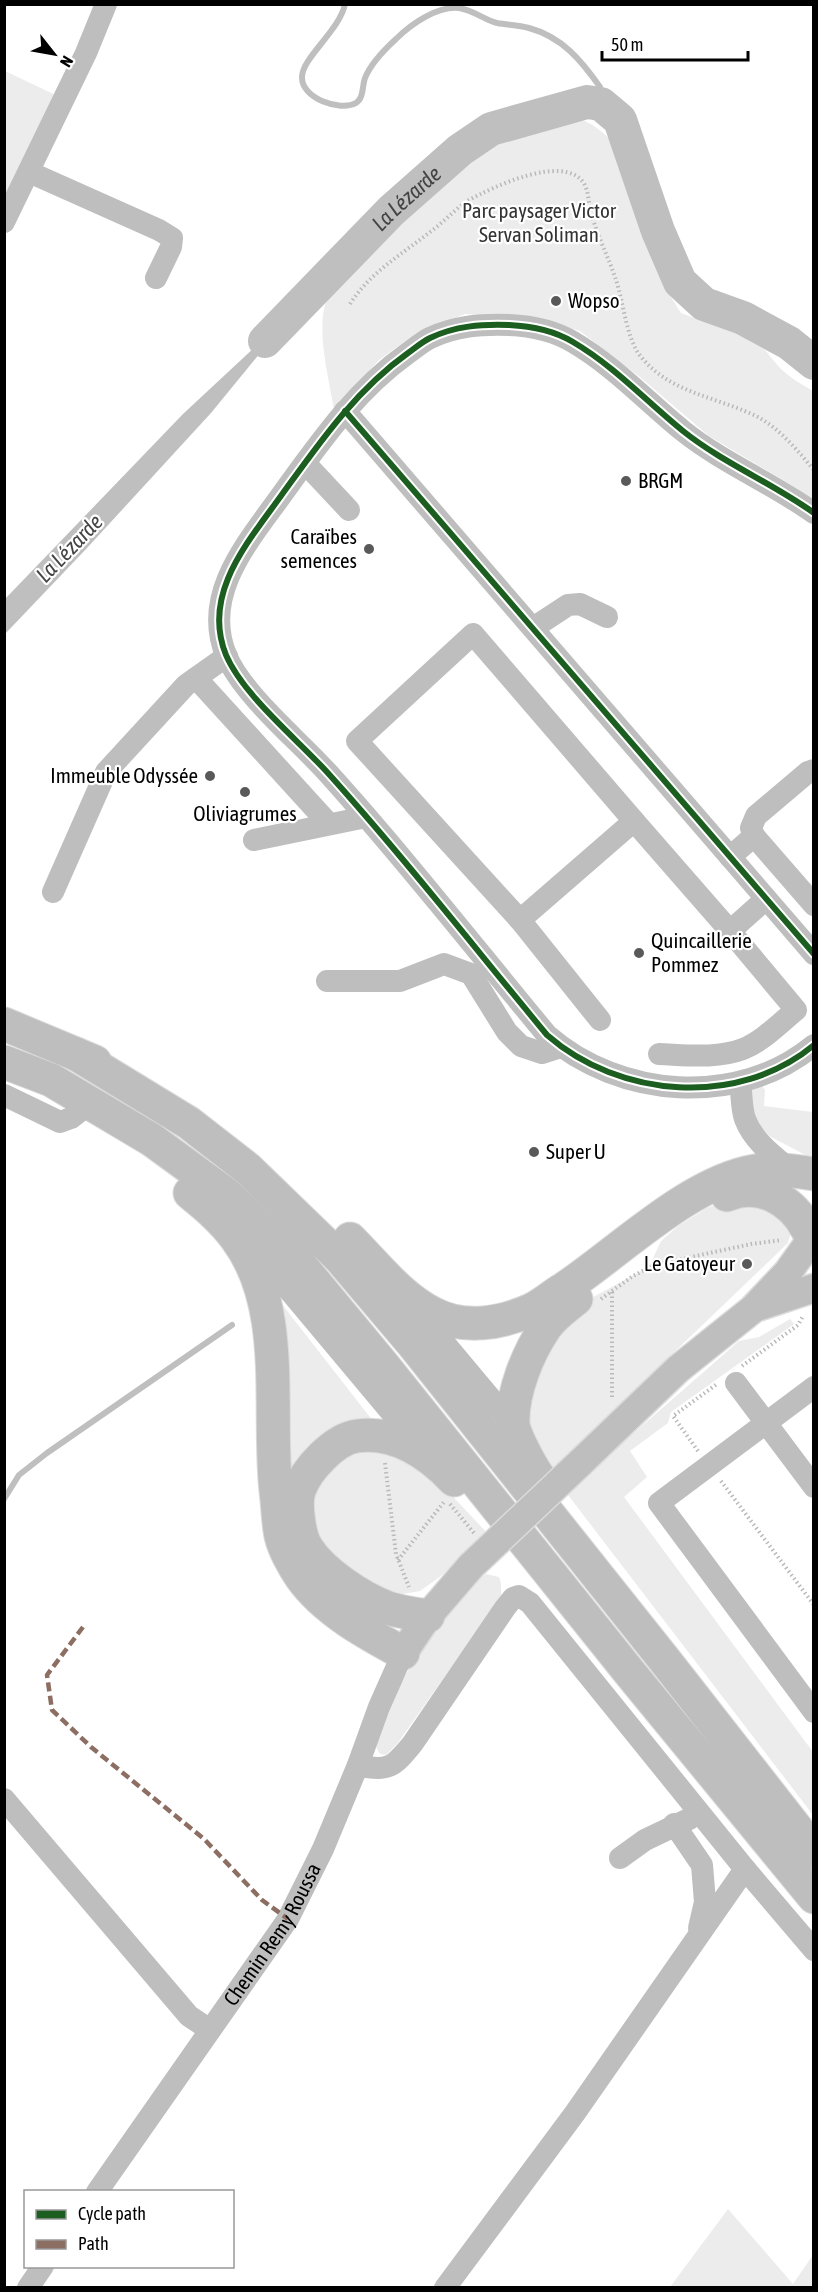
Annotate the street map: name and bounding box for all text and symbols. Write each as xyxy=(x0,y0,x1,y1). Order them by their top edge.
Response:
north arrow xyxy=(24,24,84,84)
scale bar xyxy=(602,24,748,62)
text: 50 m xyxy=(611,34,643,55)
text: N xyxy=(57,53,77,70)
water label: La Lézarde xyxy=(366,160,446,236)
park label: Parc paysager Victor Servan Soliman xyxy=(462,198,617,246)
place label: Wopso xyxy=(568,288,620,312)
marker: Wopso xyxy=(549,294,563,308)
place label: BRGM xyxy=(638,468,683,492)
marker: BRGM xyxy=(619,474,633,488)
water label: La Lézarde xyxy=(30,509,108,587)
place label: Caraïbes semences xyxy=(280,524,357,572)
marker: Caraïbes semences xyxy=(362,542,376,556)
place label: Immeuble Odyssée xyxy=(50,763,198,787)
marker: Immeuble Odyssée xyxy=(203,769,217,783)
marker: Oliviagrumes xyxy=(238,785,252,799)
place label: Oliviagrumes xyxy=(193,801,297,825)
place label: Quincaillerie Pommez xyxy=(651,928,752,976)
marker: Quincaillerie Pommez xyxy=(632,946,646,960)
place label: Super U xyxy=(546,1139,606,1163)
marker: Super U xyxy=(527,1145,541,1159)
place label: Le Gatoyeur xyxy=(644,1251,736,1275)
marker: Le Gatoyeur xyxy=(740,1257,754,1271)
street label: Chemin Remy Roussa xyxy=(218,1859,325,2010)
legend xyxy=(24,2190,234,2268)
text: Cycle path xyxy=(78,2203,146,2224)
text: Path xyxy=(78,2233,109,2254)

